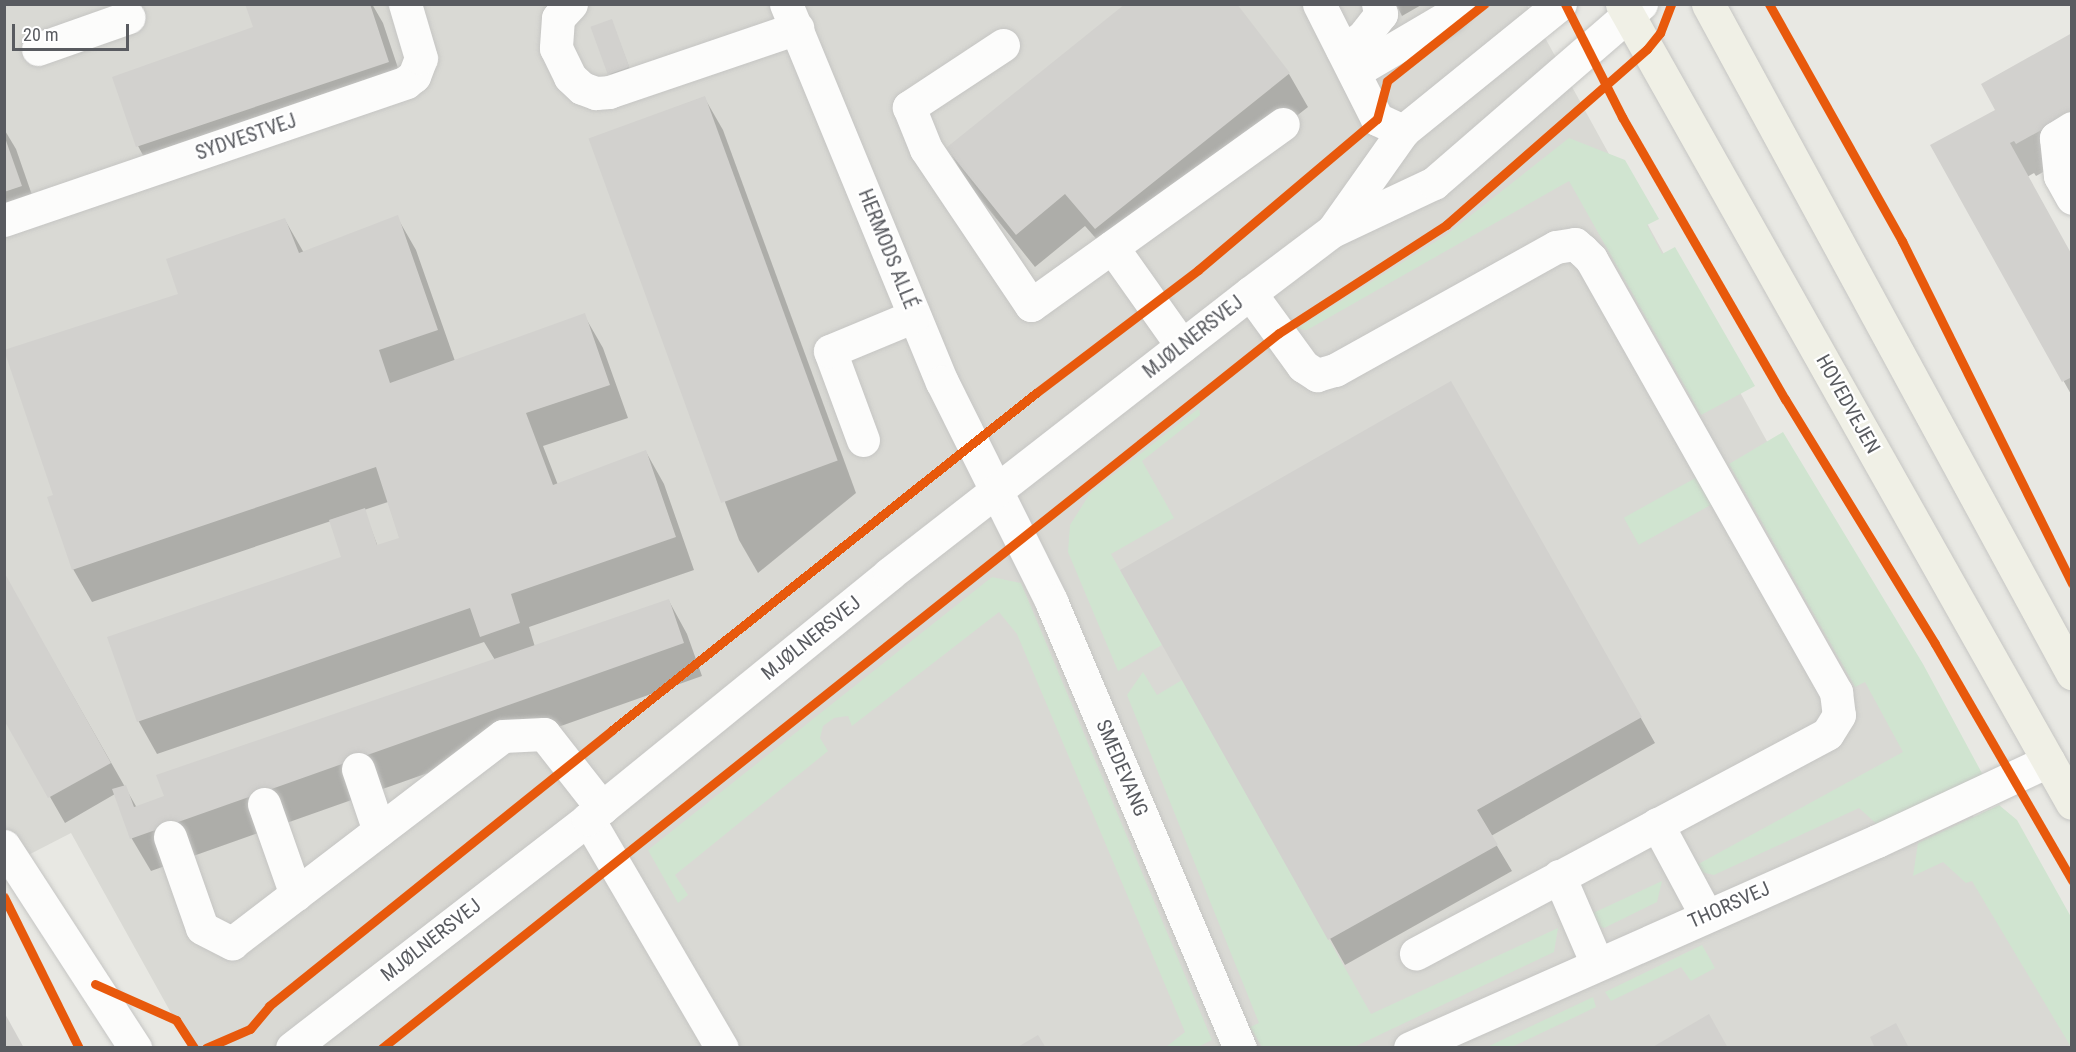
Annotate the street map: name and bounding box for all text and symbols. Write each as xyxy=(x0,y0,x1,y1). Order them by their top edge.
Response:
scale bar xyxy=(15,12,132,50)
text: 20 m xyxy=(23,24,58,45)
street label: SYDVESTVEJ xyxy=(192,109,300,165)
street label: HERMODS ALLÉ xyxy=(853,186,923,312)
street label: MJØLNERSVEJ xyxy=(1138,290,1248,384)
street label: HOVEDVEJEN xyxy=(1811,350,1885,458)
street label: MJØLNERSVEJ xyxy=(757,591,865,685)
street label: SMEDEVANG xyxy=(1091,716,1153,820)
street label: THORSVEJ xyxy=(1685,876,1773,934)
street label: MJØLNERSVEJ xyxy=(376,893,486,987)

